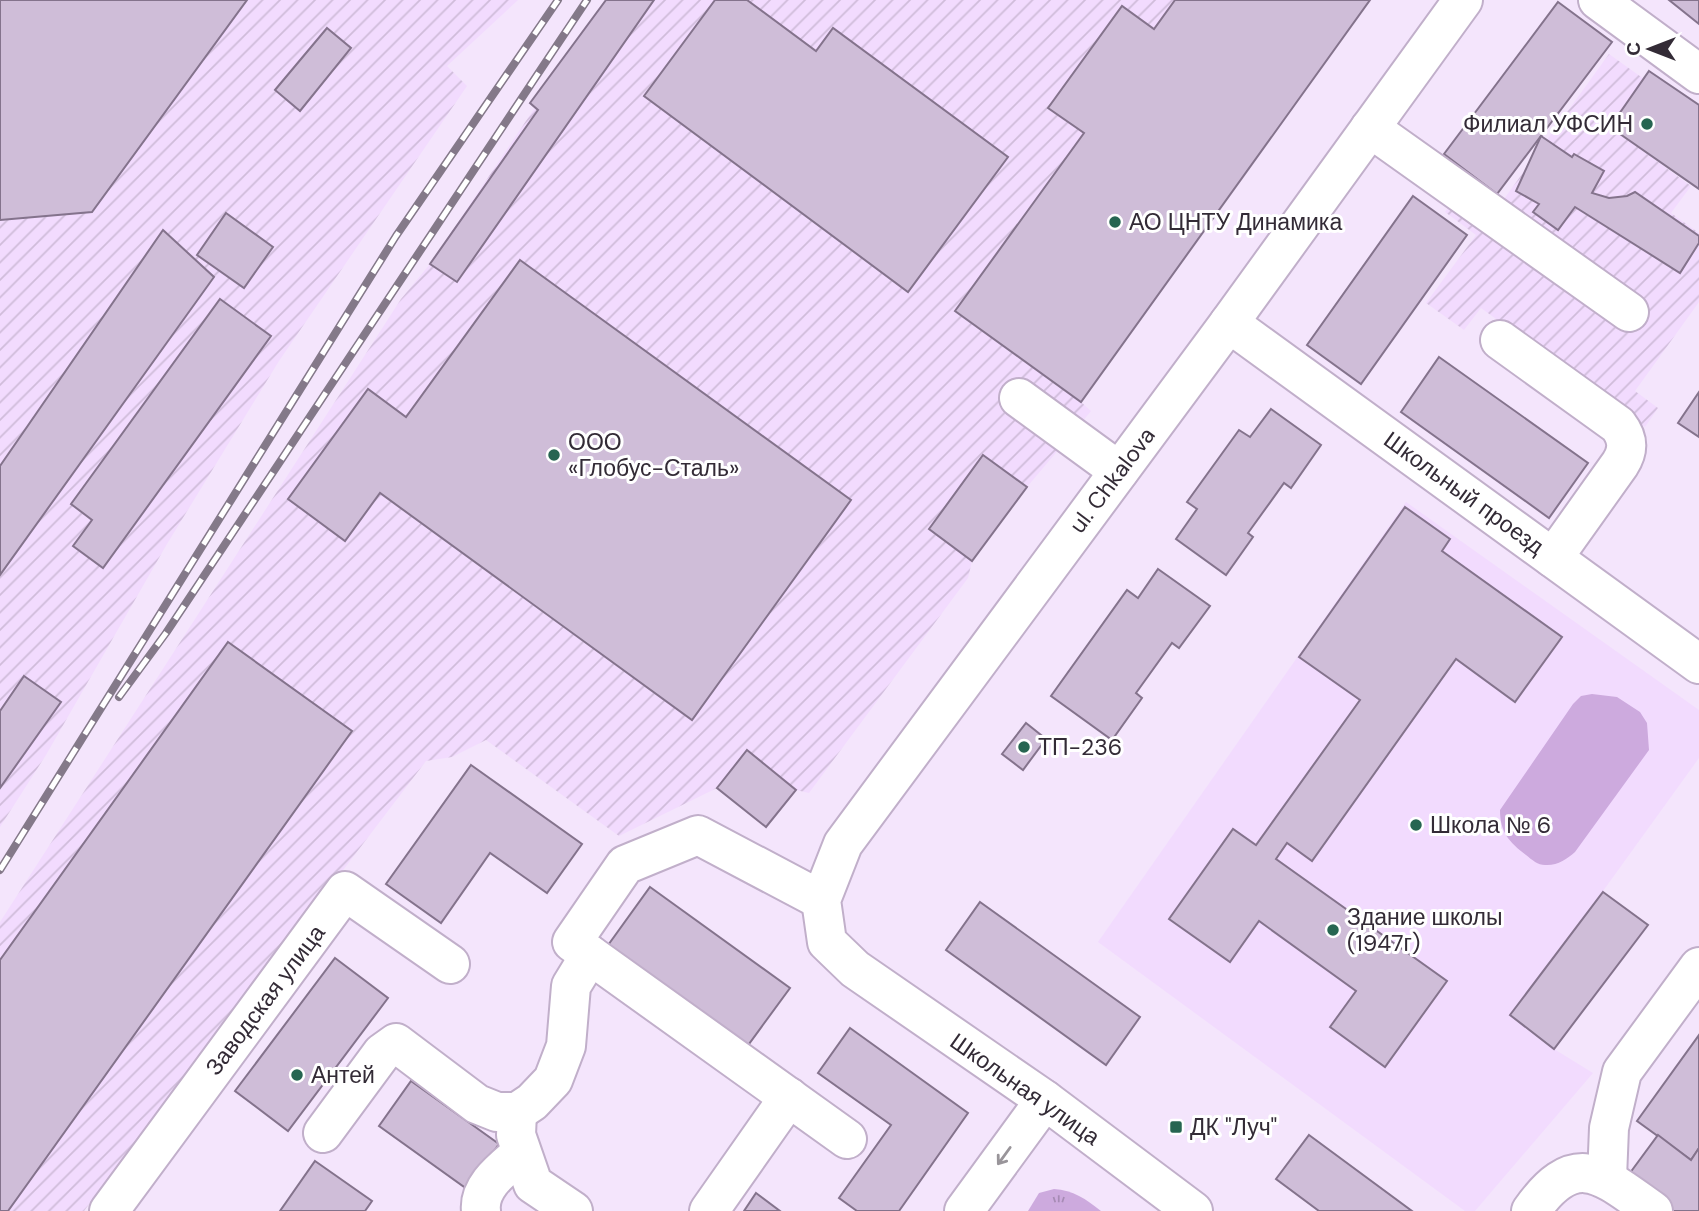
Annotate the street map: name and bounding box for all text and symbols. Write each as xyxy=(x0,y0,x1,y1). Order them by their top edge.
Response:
north arrow xyxy=(1615,14,1685,84)
text: С xyxy=(1621,42,1646,56)
place label: Филиал УФСИН xyxy=(1463,109,1633,139)
marker: Филиал УФСИН xyxy=(1639,116,1655,132)
place label: АО ЦНТУ Динамика xyxy=(1129,207,1342,237)
marker: АО ЦНТУ Динамика xyxy=(1107,214,1123,230)
street label: ul. Chkalova xyxy=(1062,421,1162,539)
street label: Школьный проезд xyxy=(1378,425,1551,562)
place label: ООО «Глобус-Сталь» xyxy=(568,427,739,483)
marker: ООО «Глобус-Сталь» xyxy=(546,447,562,463)
place label: ТП-236 xyxy=(1038,732,1122,762)
marker: ТП-236 xyxy=(1016,739,1032,755)
place label: Школа № 6 xyxy=(1430,810,1551,840)
marker: Школа № 6 xyxy=(1408,817,1424,833)
place label: Здание школы (1947г) xyxy=(1347,902,1503,958)
street label: Заводская улица xyxy=(199,919,332,1081)
marker: Здание школы (1947г) xyxy=(1325,922,1341,938)
street label: Школьная улица xyxy=(944,1026,1106,1152)
place label: Антей xyxy=(311,1060,375,1090)
marker: Антей xyxy=(289,1067,305,1083)
place label: ДК "Луч" xyxy=(1190,1112,1277,1142)
marker: ДК "Луч" xyxy=(1168,1119,1184,1135)
one-way arrow xyxy=(997,1146,1012,1164)

